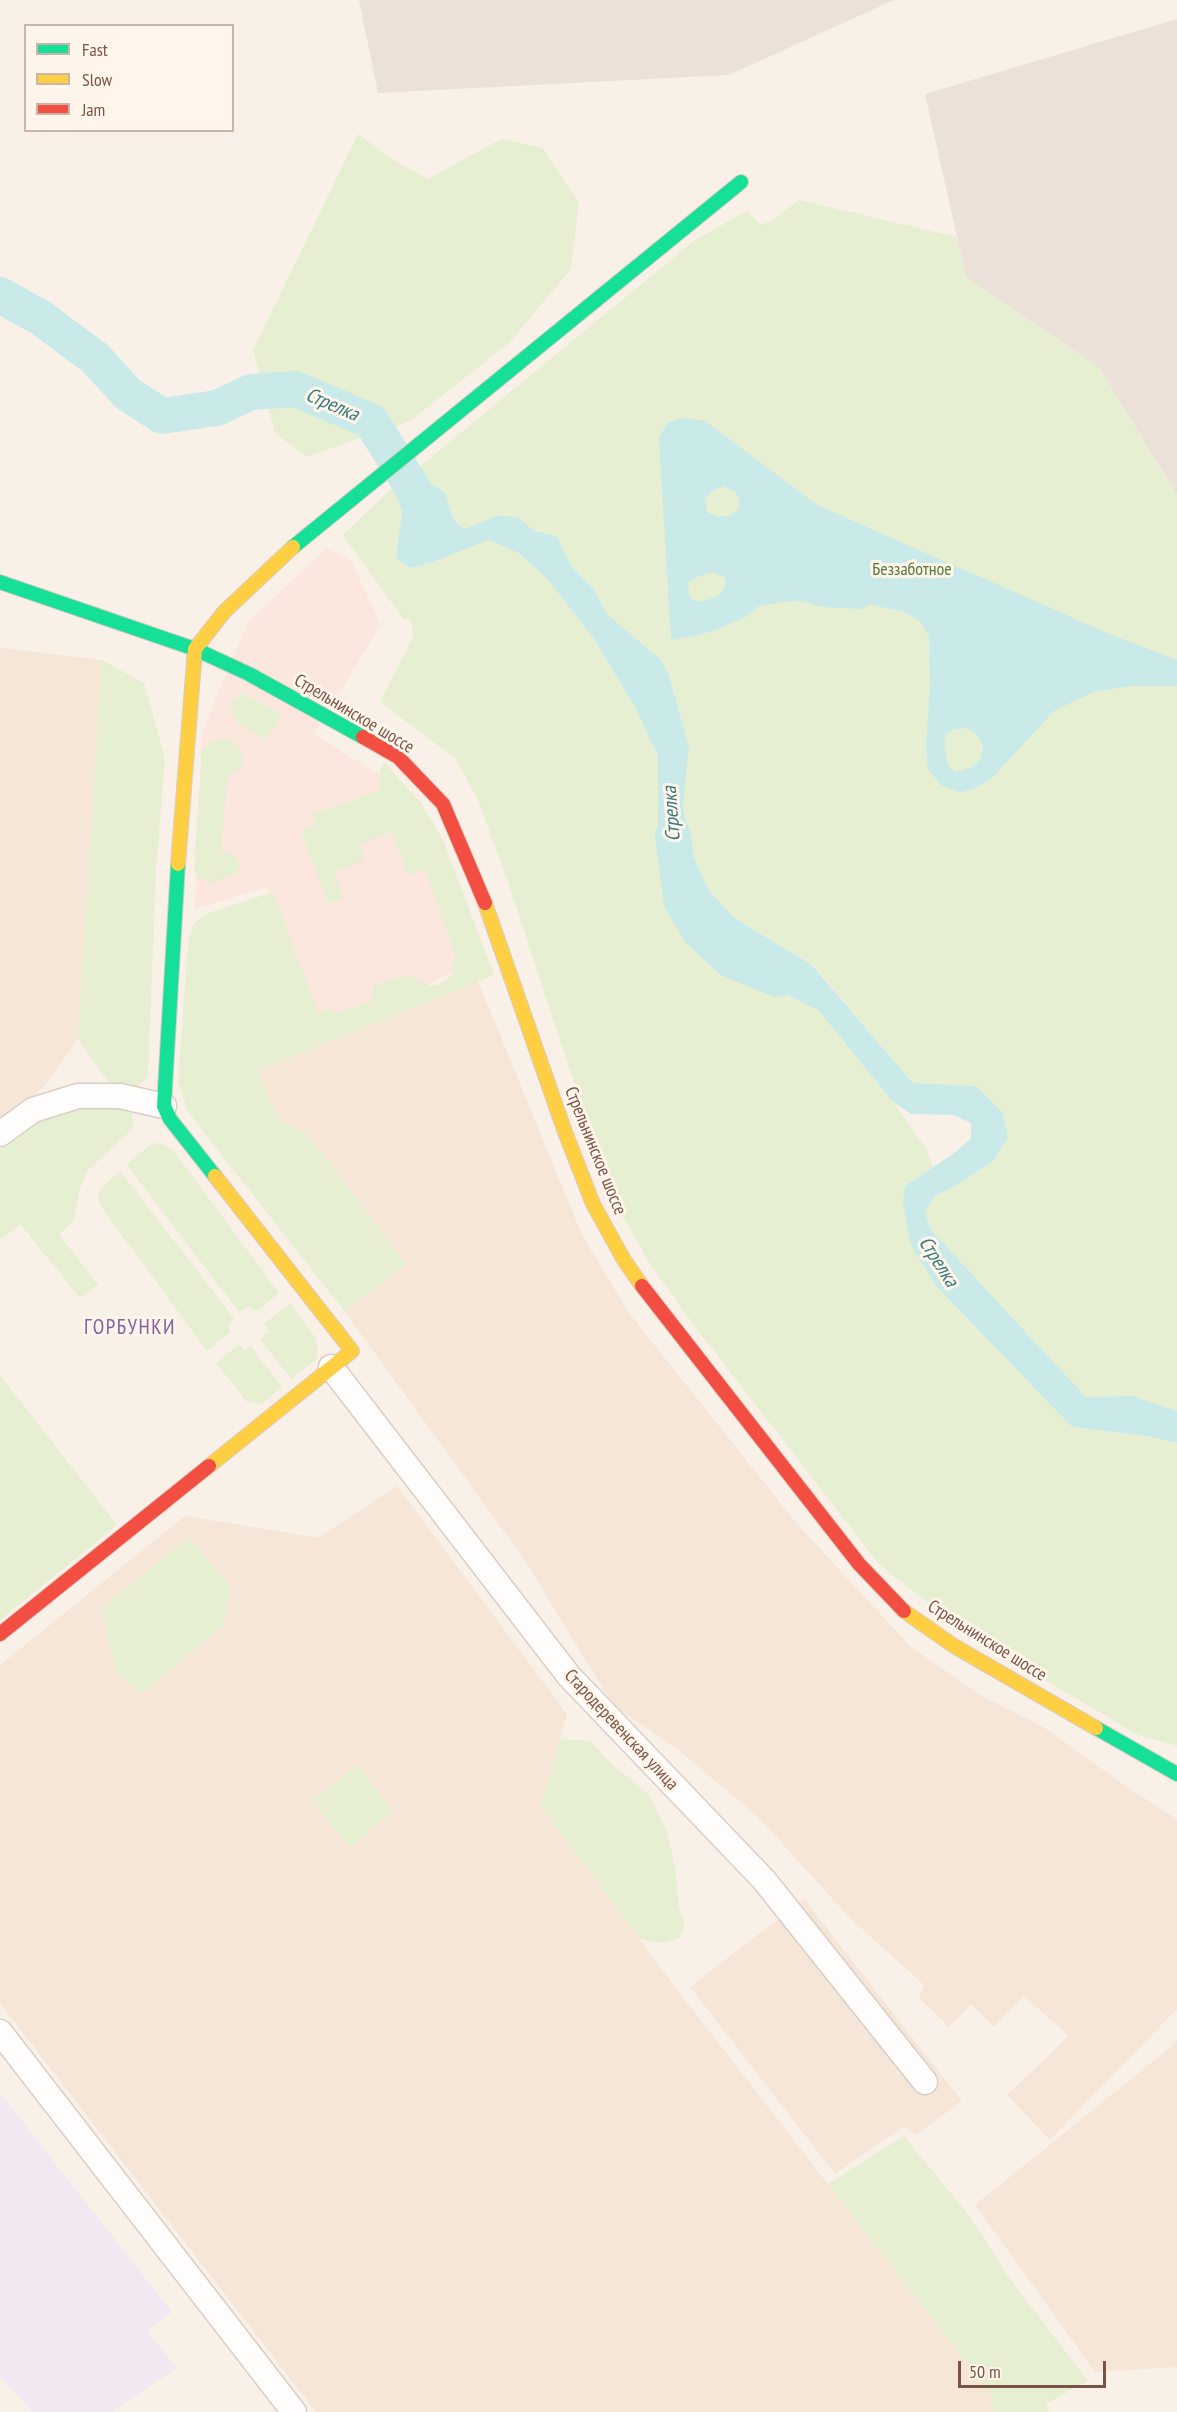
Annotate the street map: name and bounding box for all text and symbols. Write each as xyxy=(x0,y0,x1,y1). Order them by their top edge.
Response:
legend xyxy=(24,24,234,132)
text: Fast xyxy=(82,38,108,61)
text: Slow xyxy=(82,68,112,91)
text: Jam xyxy=(82,98,105,121)
water label: Стрелка xyxy=(302,383,362,427)
park label: Беззаботное xyxy=(872,559,952,581)
street label: Стрельнинское шоссе xyxy=(290,670,418,758)
water label: Стрелка xyxy=(658,786,686,842)
street label: Стрельнинское шоссе xyxy=(560,1084,630,1218)
water label: Стрелка xyxy=(913,1232,963,1292)
district label: ГОРБУНКИ xyxy=(84,1315,176,1341)
street label: Стрельнинское шоссе xyxy=(924,1596,1050,1686)
street label: Стародеревенская улица xyxy=(559,1665,683,1795)
scale bar xyxy=(961,2349,1110,2387)
text: 50 m xyxy=(969,2360,1001,2383)

